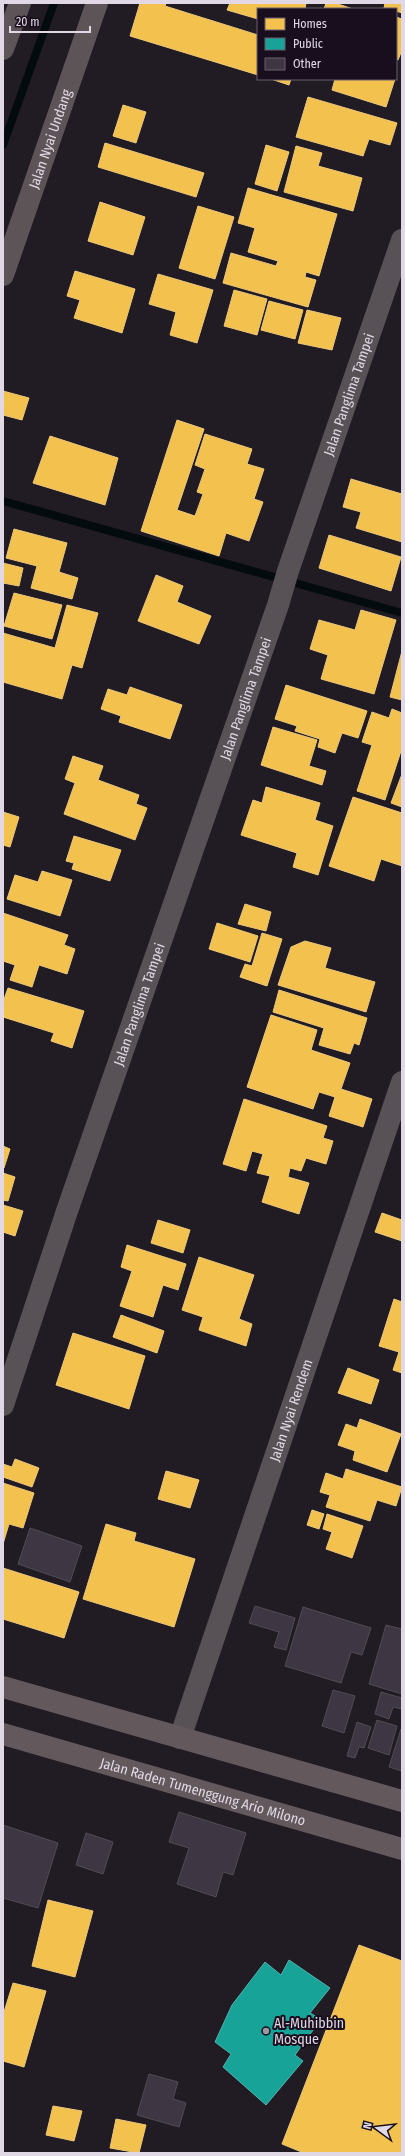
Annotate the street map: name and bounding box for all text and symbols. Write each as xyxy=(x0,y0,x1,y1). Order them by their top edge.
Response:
scale bar xyxy=(10,8,90,34)
legend xyxy=(257,8,397,80)
text: 20 m xyxy=(16,15,40,29)
text: Homes xyxy=(293,17,327,31)
text: Public xyxy=(293,37,323,51)
text: Other xyxy=(293,57,322,71)
street label: Jalan Nyai Undang xyxy=(25,87,76,191)
street label: Jalan Panglima Tampei xyxy=(320,331,378,458)
street label: Jalan Panglima Tampei xyxy=(217,635,275,762)
street label: Jalan Panglima Tampei xyxy=(110,941,169,1068)
street label: Jalan Nyai Rendem xyxy=(266,1357,317,1464)
street label: Jalan Raden Tumenggung Ario Milono xyxy=(98,1754,307,1830)
place label: Al-Muhibbin Mosque xyxy=(274,2015,344,2048)
marker: Al-Muhibbin Mosque xyxy=(261,2026,271,2036)
north arrow xyxy=(357,2108,397,2148)
text: N xyxy=(361,2121,375,2130)

